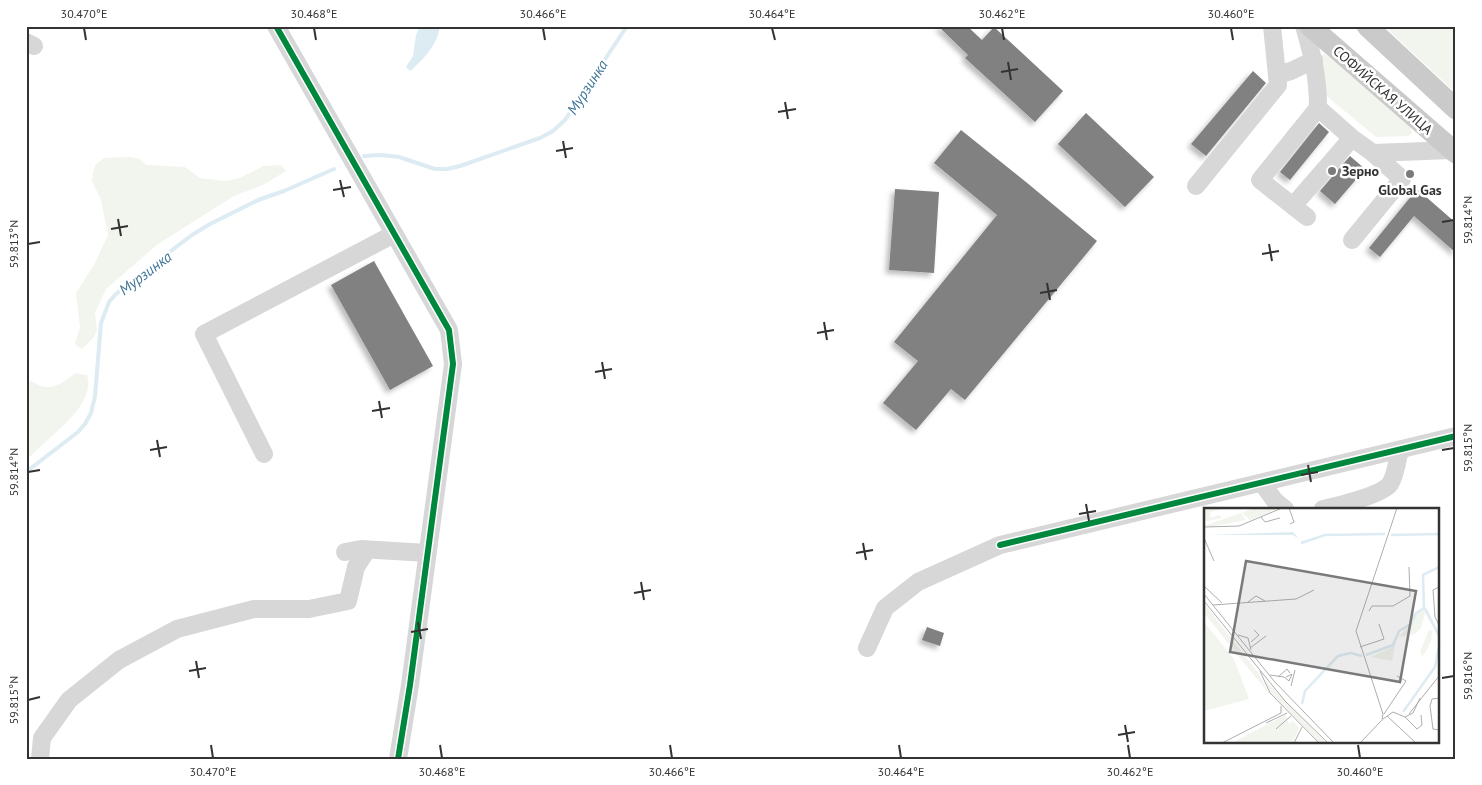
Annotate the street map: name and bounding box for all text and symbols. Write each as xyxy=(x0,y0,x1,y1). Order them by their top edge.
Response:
text: 30.470°E xyxy=(61,6,107,21)
text: 30.468°E xyxy=(291,6,337,21)
text: 30.466°E xyxy=(520,6,566,21)
text: 30.464°E xyxy=(749,6,795,21)
text: 30.462°E xyxy=(979,6,1025,21)
text: 30.460°E xyxy=(1208,6,1254,21)
street label: СОФИЙСКАЯ УЛИЦА xyxy=(1329,42,1437,139)
water label: Мурзинка xyxy=(562,56,612,118)
place label: Зерно xyxy=(1342,162,1380,180)
marker: Зерно xyxy=(1326,165,1338,177)
marker: Global Gas xyxy=(1404,168,1416,180)
place label: Global Gas xyxy=(1378,181,1442,199)
text: 59.814°N xyxy=(1460,196,1475,244)
text: 59.813°N xyxy=(6,220,21,268)
water label: Мурзинка xyxy=(115,247,176,299)
text: 59.815°N xyxy=(1460,424,1475,472)
text: 59.814°N xyxy=(6,448,21,496)
inset map xyxy=(1204,508,1440,742)
text: 59.816°N xyxy=(1460,652,1475,700)
text: 59.815°N xyxy=(6,676,21,724)
text: 30.470°E xyxy=(190,764,236,779)
text: 30.468°E xyxy=(419,764,465,779)
text: 30.466°E xyxy=(649,764,695,779)
text: 30.464°E xyxy=(878,764,924,779)
text: 30.462°E xyxy=(1107,764,1153,779)
text: 30.460°E xyxy=(1337,764,1383,779)

